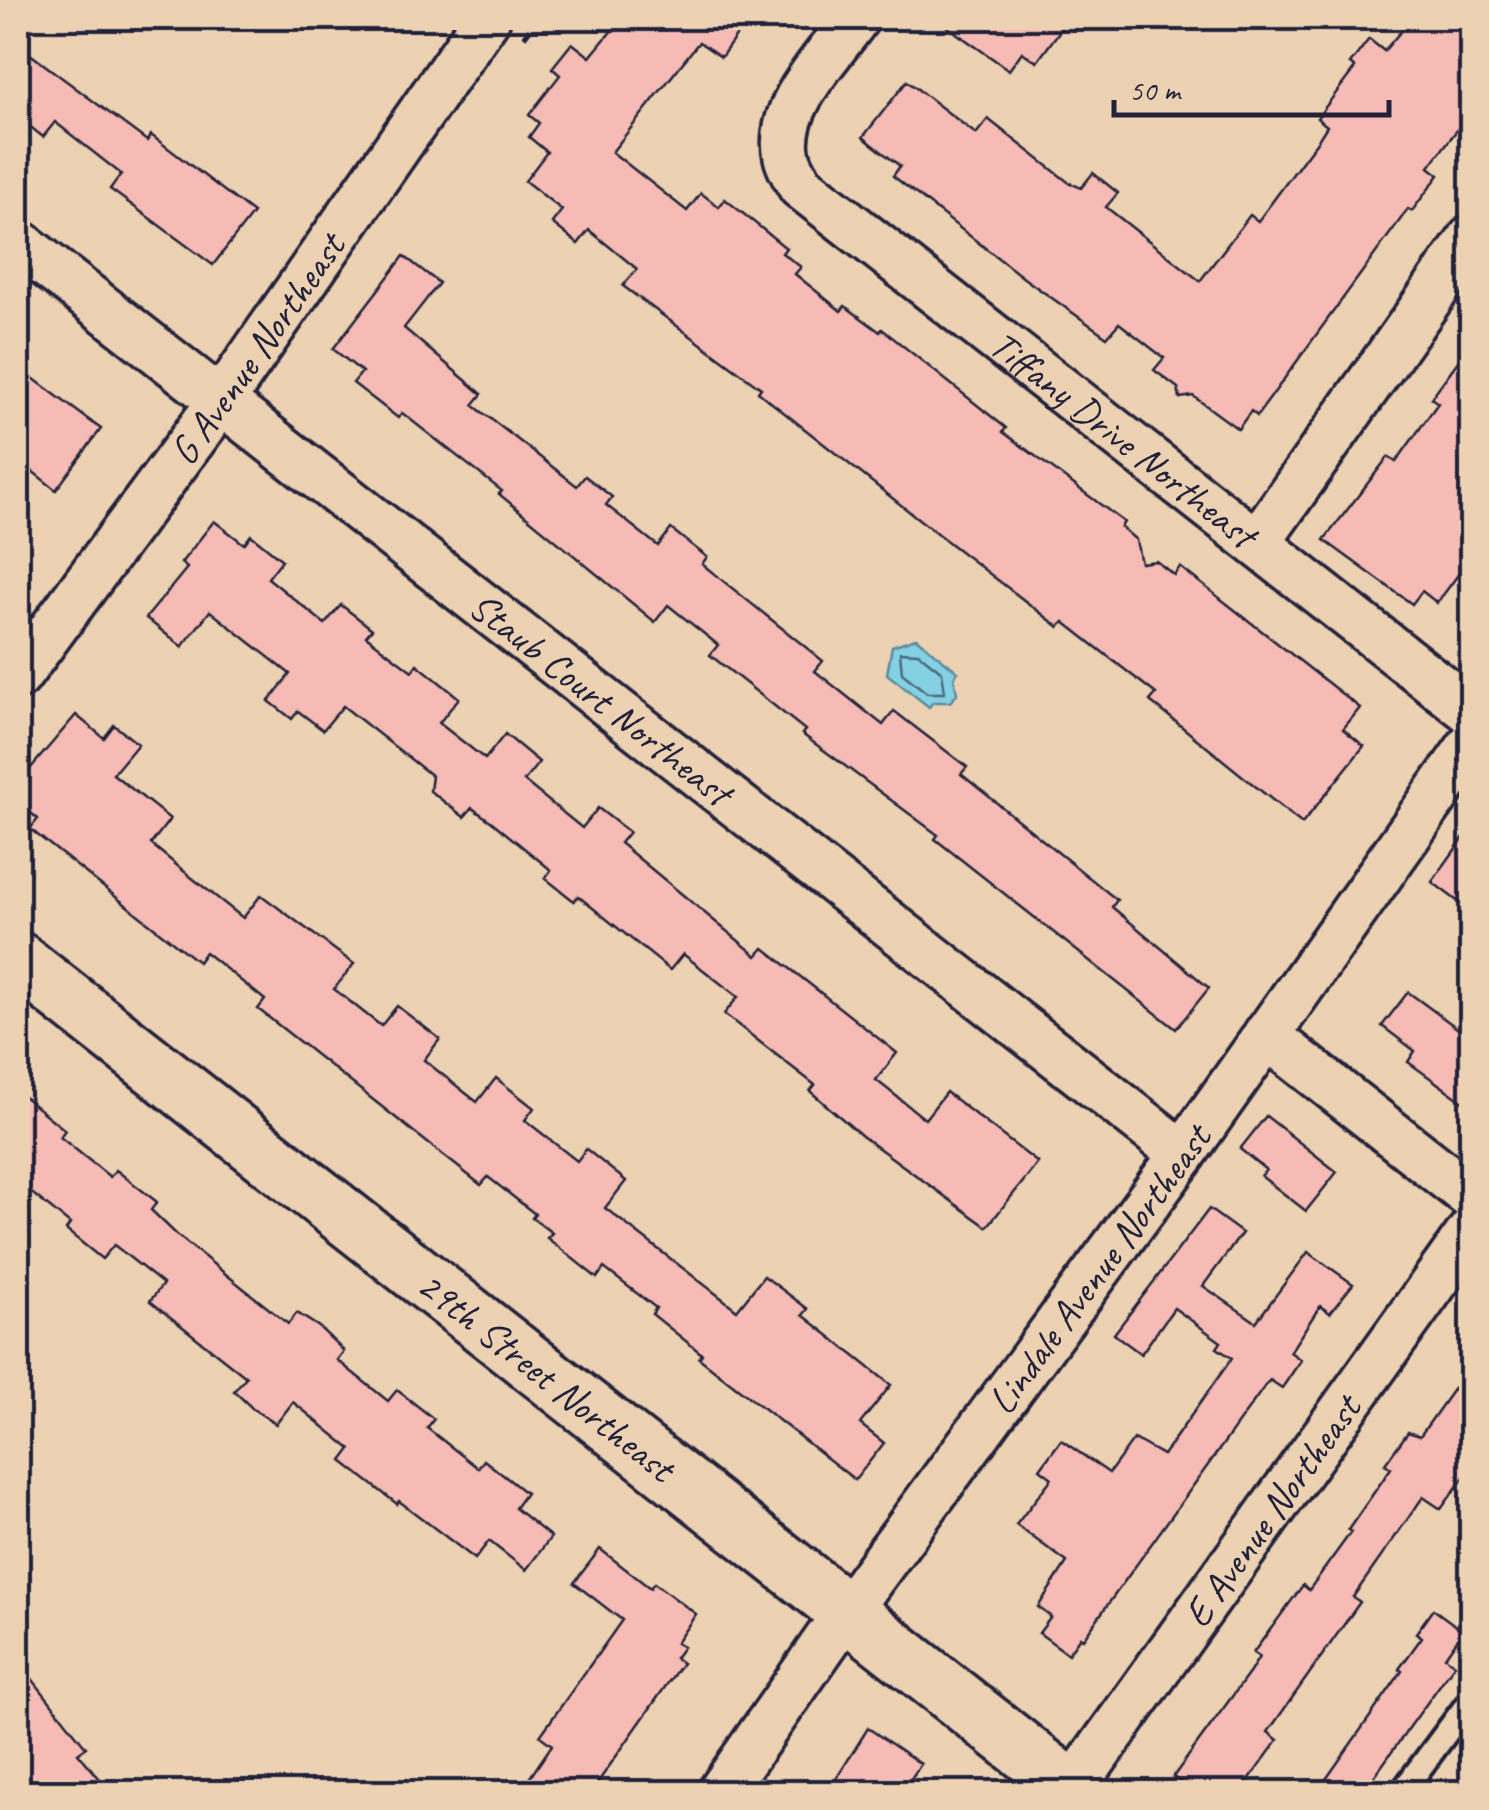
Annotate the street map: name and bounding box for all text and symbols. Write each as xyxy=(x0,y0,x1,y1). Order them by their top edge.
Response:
scale bar xyxy=(1114,55,1389,117)
text: 50 m xyxy=(1129,71,1182,109)
street label: G Avenue Northeast xyxy=(159,221,358,475)
street label: Tiffany Drive Northeast xyxy=(980,320,1270,563)
street label: Staub Court Northeast xyxy=(459,581,746,820)
street label: Lindale Avenue Northeast xyxy=(977,1112,1224,1424)
street label: 29th Street Northeast xyxy=(407,1260,687,1495)
street label: E Avenue Northeast xyxy=(1172,1383,1374,1637)

